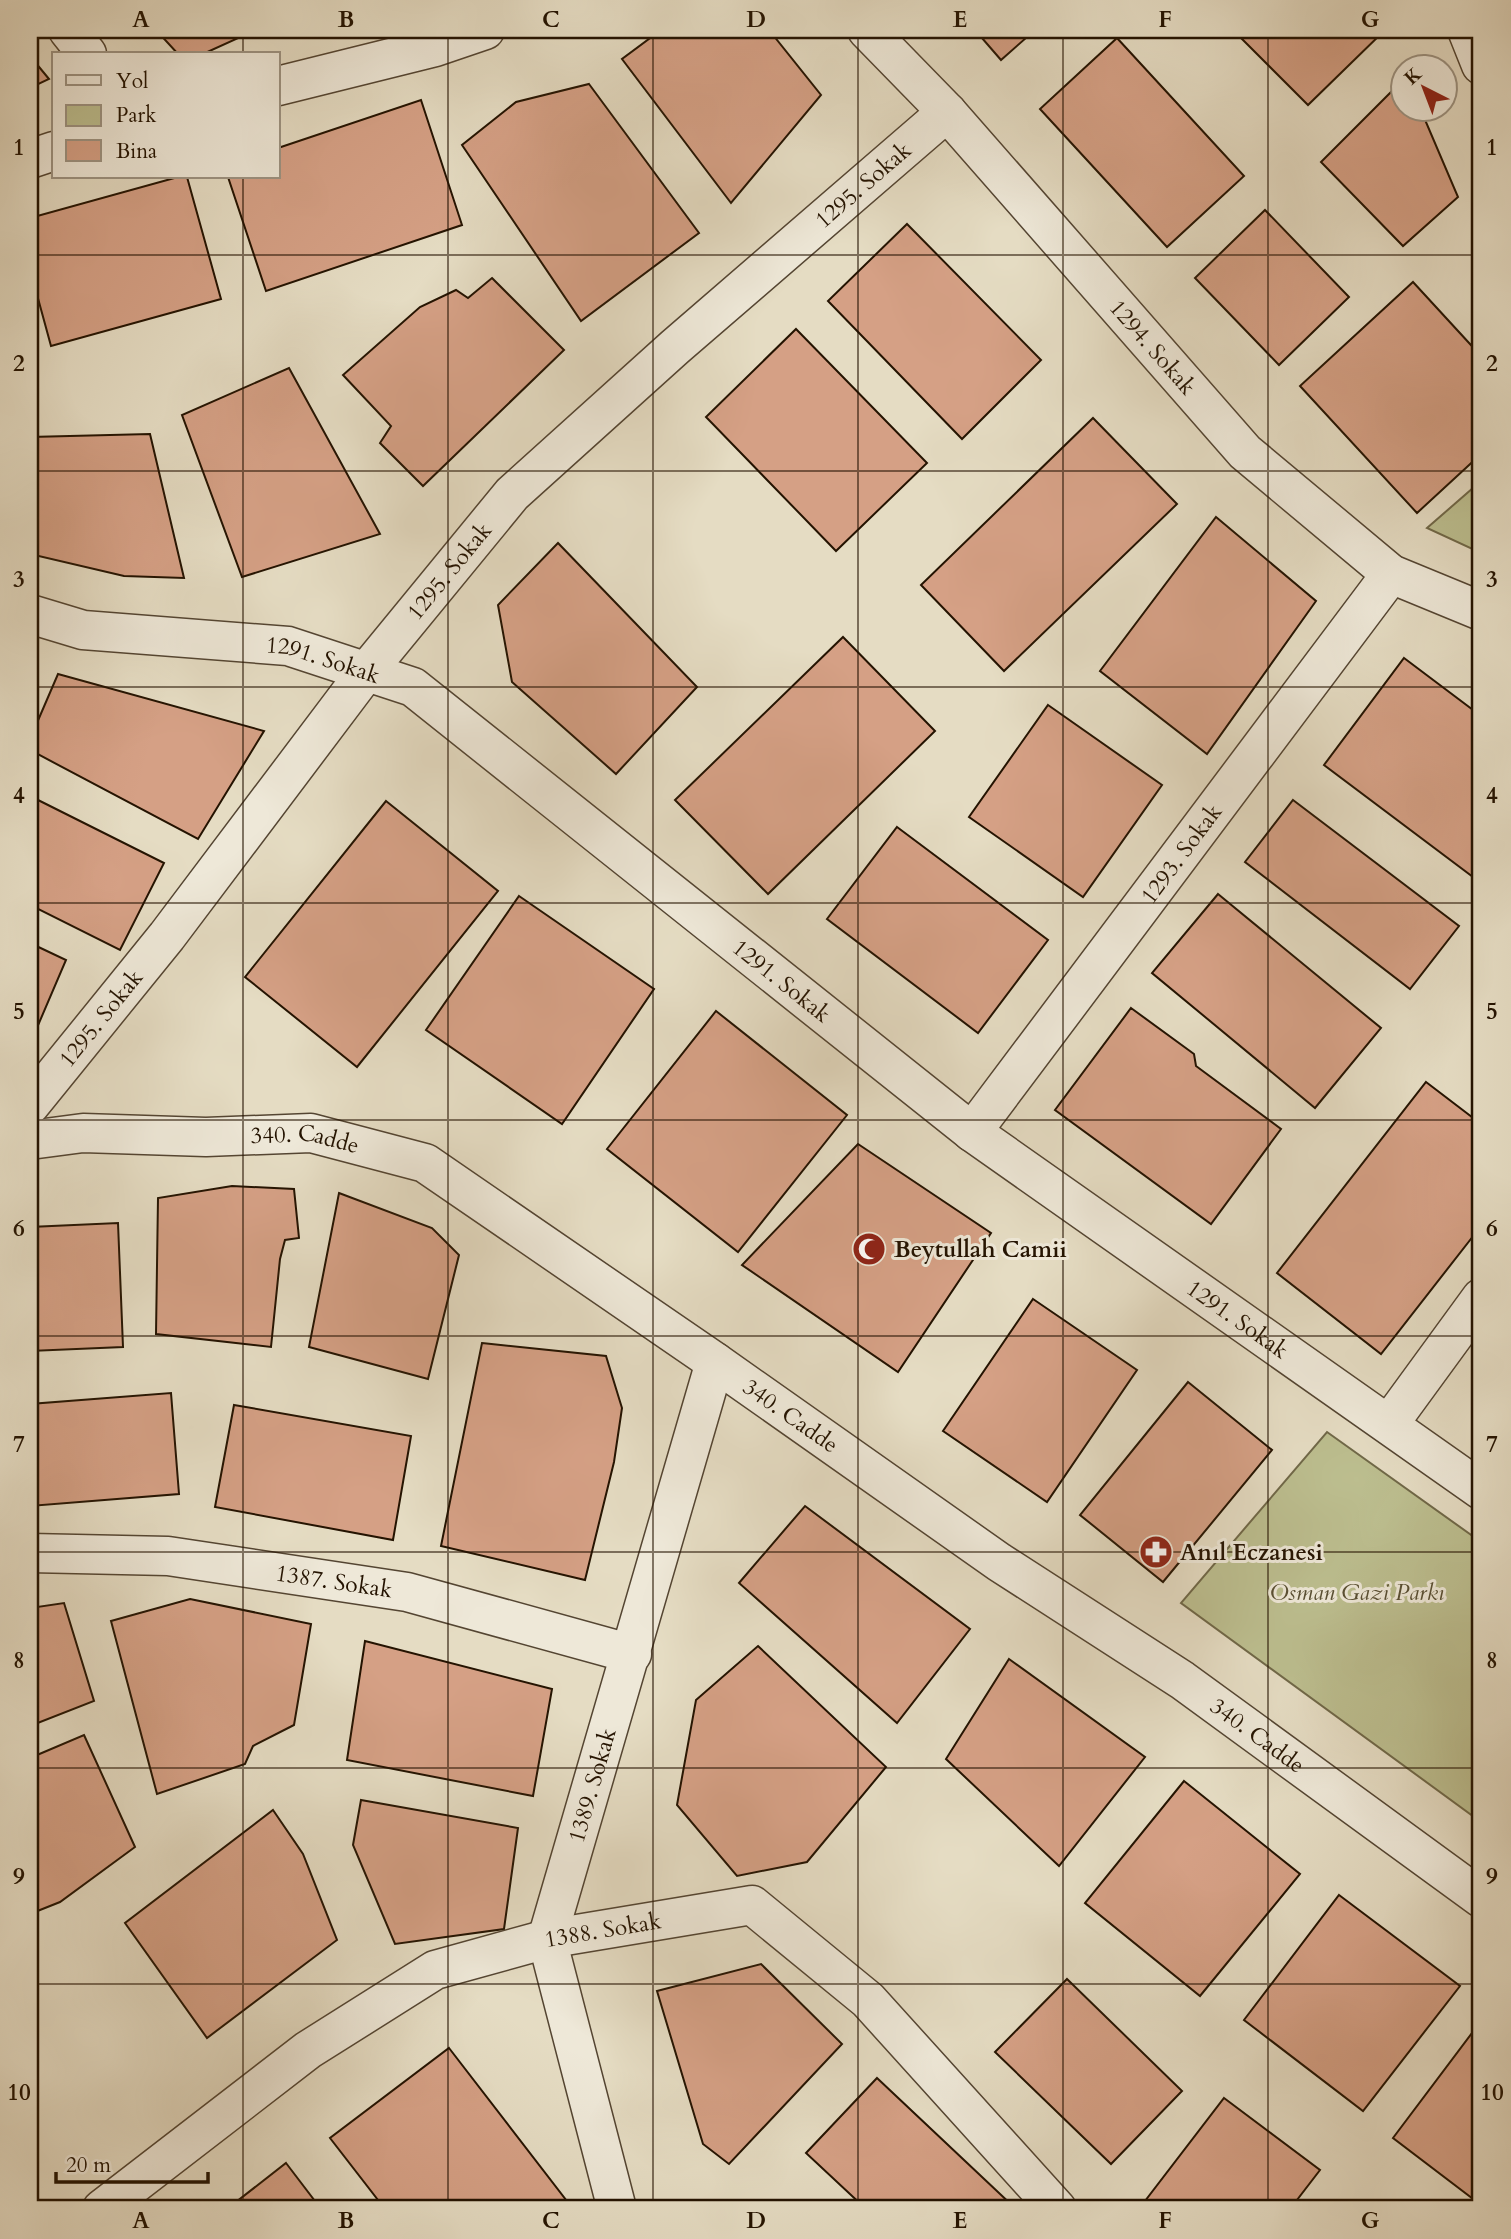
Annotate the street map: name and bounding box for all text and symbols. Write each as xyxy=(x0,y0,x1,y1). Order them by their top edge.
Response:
text: A xyxy=(132,4,150,35)
text: B xyxy=(338,4,354,35)
text: C xyxy=(542,4,560,35)
text: D xyxy=(746,4,766,35)
text: E xyxy=(953,4,967,35)
text: F xyxy=(1158,4,1172,35)
text: G xyxy=(1361,4,1380,35)
legend xyxy=(52,52,280,178)
north arrow xyxy=(1388,52,1458,122)
text: K xyxy=(1399,61,1428,91)
text: Yol xyxy=(116,67,148,96)
text: Park xyxy=(116,101,157,130)
text: 1 xyxy=(13,132,25,163)
text: 1 xyxy=(1486,132,1498,163)
street label: 1295. Sokak xyxy=(808,134,918,235)
text: Bina xyxy=(116,137,157,166)
street label: 1294. Sokak xyxy=(1102,292,1204,402)
text: 2 xyxy=(13,348,25,379)
text: 2 xyxy=(1486,348,1498,379)
street label: 1295. Sokak xyxy=(400,515,499,626)
text: 3 xyxy=(13,564,25,595)
text: 3 xyxy=(1486,564,1498,595)
street label: 1291. Sokak xyxy=(265,629,385,691)
text: 4 xyxy=(13,780,25,811)
text: 4 xyxy=(1486,780,1498,811)
street label: 1293. Sokak xyxy=(1133,797,1229,910)
street label: 1291. Sokak xyxy=(726,932,838,1030)
street label: 1295. Sokak xyxy=(51,962,150,1073)
text: 5 xyxy=(13,996,25,1027)
text: 5 xyxy=(1486,996,1498,1027)
street label: 340. Cadde xyxy=(250,1117,363,1161)
text: 6 xyxy=(13,1213,25,1244)
text: 6 xyxy=(1486,1213,1498,1244)
mosque icon: Beytullah Camii xyxy=(850,1230,888,1268)
place label: Beytullah Camii xyxy=(894,1234,1067,1265)
street label: 1291. Sokak xyxy=(1181,1272,1295,1366)
street label: 340. Cadde xyxy=(737,1371,845,1460)
text: 7 xyxy=(13,1429,25,1460)
text: 7 xyxy=(1486,1429,1498,1460)
pharmacy icon: Anıl Eczanesi xyxy=(1137,1533,1175,1571)
place label: Anıl Eczanesi xyxy=(1180,1537,1323,1568)
street label: 1387. Sokak xyxy=(274,1557,395,1605)
park label: Osman Gazi Parkı xyxy=(1270,1577,1444,1608)
text: 8 xyxy=(13,1645,25,1676)
text: 8 xyxy=(1486,1645,1498,1676)
street label: 340. Cadde xyxy=(1204,1690,1311,1780)
street label: 1389. Sokak xyxy=(560,1724,623,1846)
text: 9 xyxy=(13,1861,25,1892)
text: 9 xyxy=(1486,1861,1498,1892)
street label: 1388. Sokak xyxy=(542,1905,664,1955)
text: 10 xyxy=(7,2077,31,2108)
text: 10 xyxy=(1480,2077,1504,2108)
scale bar xyxy=(56,2141,208,2185)
text: 20 m xyxy=(66,2151,111,2180)
text: A xyxy=(132,2205,150,2236)
text: B xyxy=(338,2205,354,2236)
text: C xyxy=(542,2205,560,2236)
text: D xyxy=(746,2205,766,2236)
text: E xyxy=(953,2205,967,2236)
text: F xyxy=(1158,2205,1172,2236)
text: G xyxy=(1361,2205,1380,2236)

